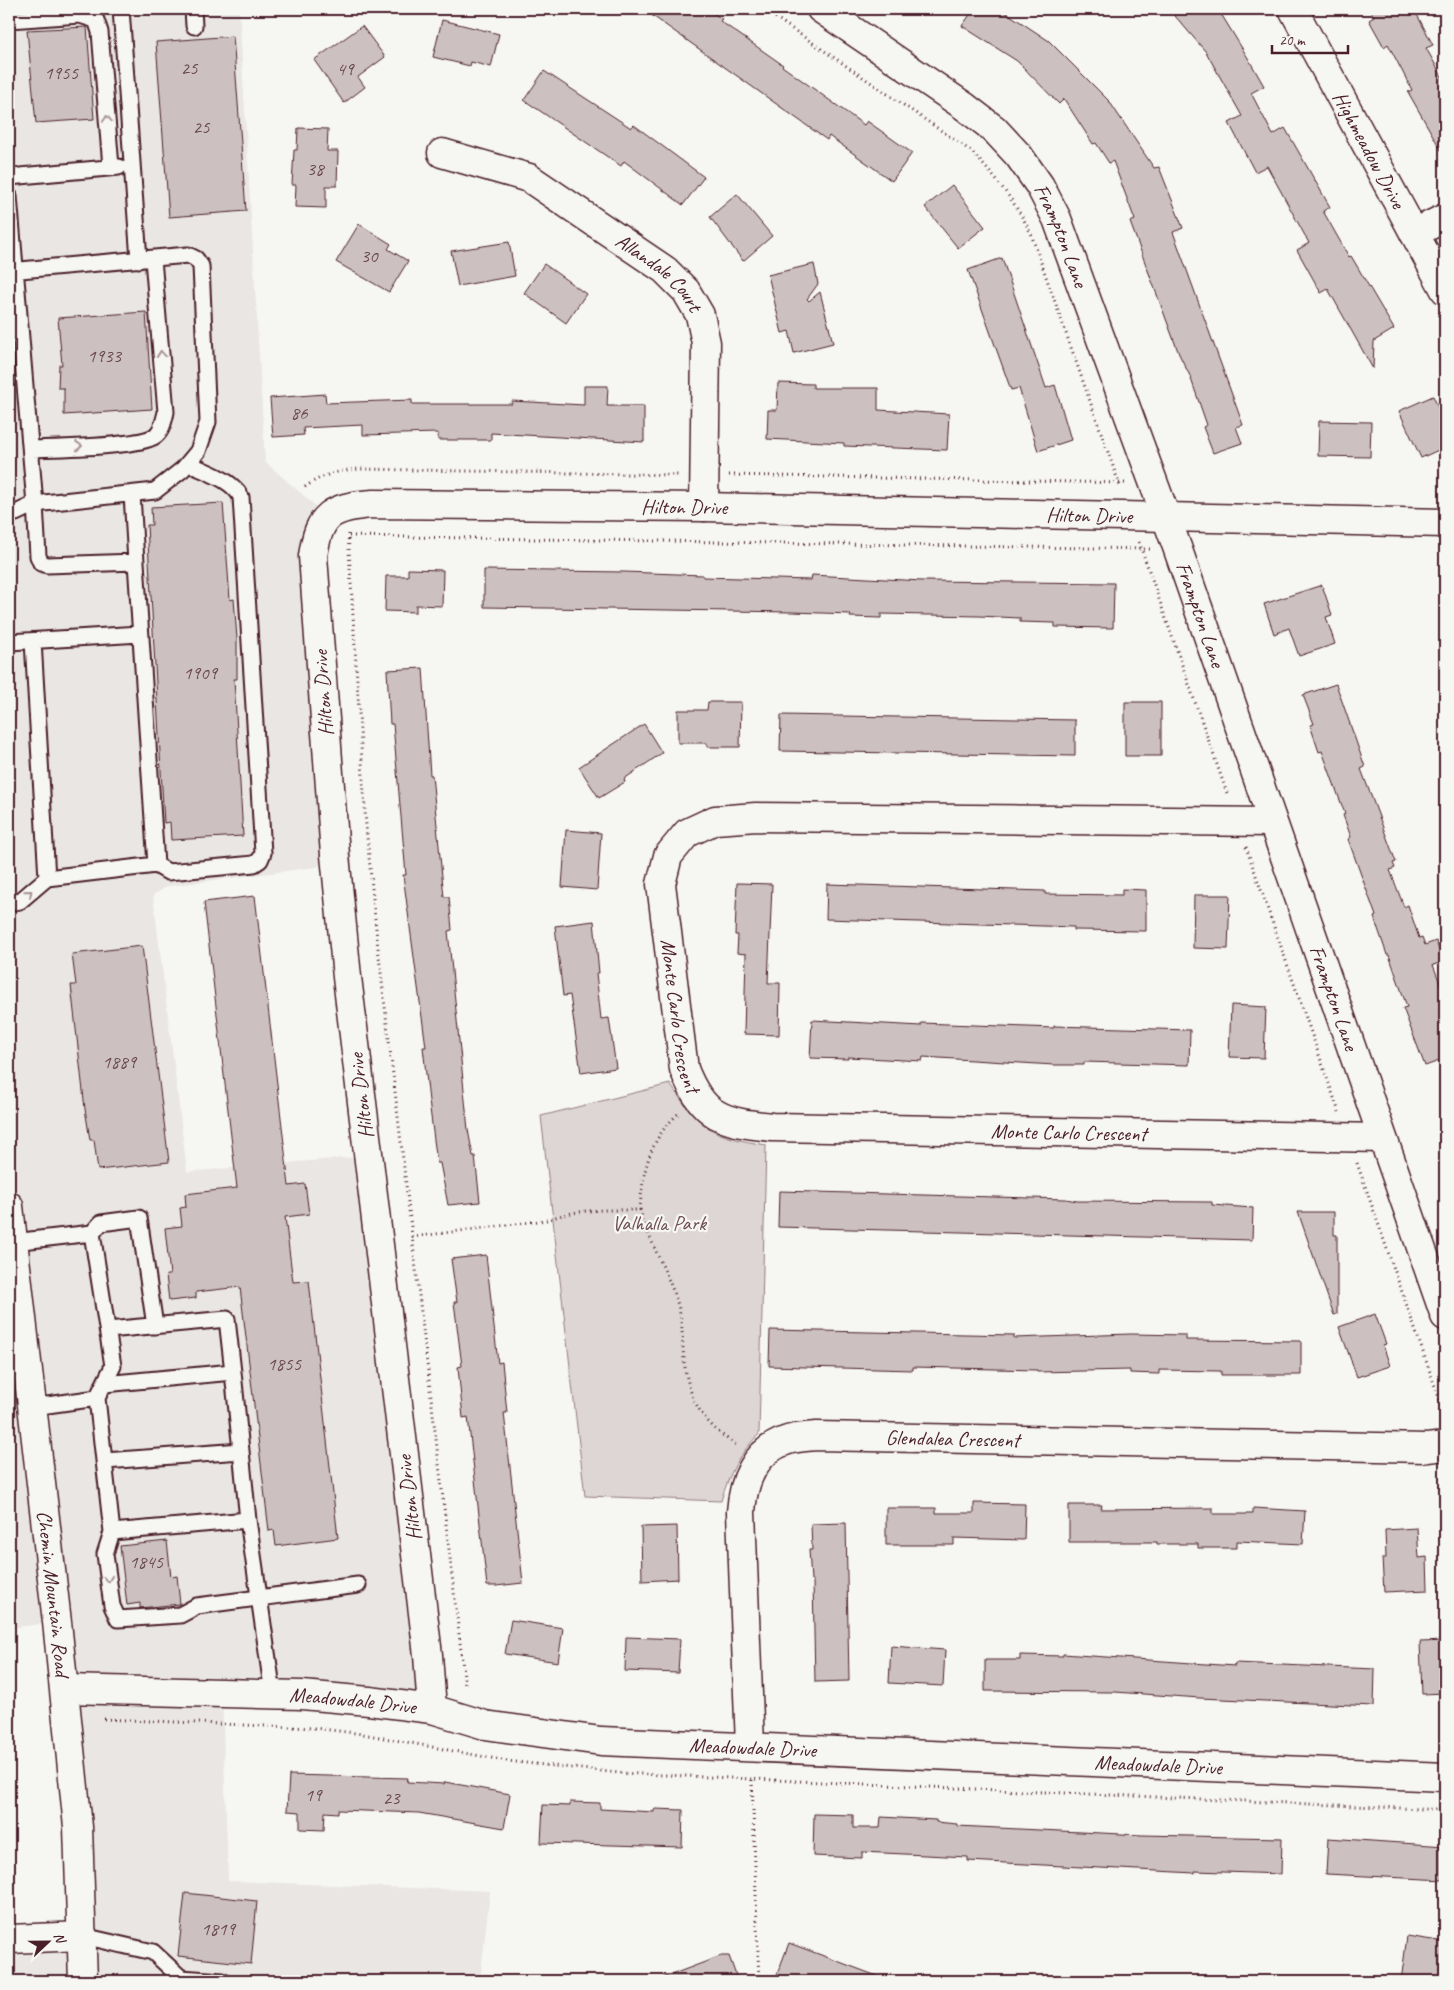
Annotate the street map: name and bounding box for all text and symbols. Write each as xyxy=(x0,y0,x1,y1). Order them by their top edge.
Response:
scale bar xyxy=(1272,22,1348,54)
text: 20 m xyxy=(1279,31,1306,50)
house number: 25 xyxy=(180,56,199,80)
house number: 49 xyxy=(336,57,355,81)
house number: 1955 xyxy=(44,61,80,85)
street label: Highmeadow Drive xyxy=(1327,87,1412,214)
one-way arrow xyxy=(102,114,113,122)
house number: 25 xyxy=(192,115,211,139)
house number: 38 xyxy=(306,157,326,181)
street label: Frampton Lane xyxy=(1028,179,1095,293)
street label: Allandale Court xyxy=(611,227,709,318)
house number: 30 xyxy=(360,244,379,268)
house number: 1933 xyxy=(87,344,123,368)
one-way arrow xyxy=(156,350,167,358)
house number: 86 xyxy=(290,401,309,425)
one-way arrow xyxy=(76,441,84,452)
street label: Hilton Drive xyxy=(641,493,730,521)
street label: Hilton Drive xyxy=(1046,501,1135,529)
street label: Frampton Lane xyxy=(1170,559,1232,673)
street label: Hilton Drive xyxy=(307,647,339,737)
house number: 1909 xyxy=(183,661,219,685)
one-way arrow xyxy=(24,890,33,899)
street label: Monte Carlo Crescent xyxy=(655,937,707,1100)
street label: Frampton Lane xyxy=(1304,942,1365,1056)
house number: 1889 xyxy=(102,1050,138,1074)
street label: Hilton Drive xyxy=(343,1050,379,1140)
street label: Monte Carlo Crescent xyxy=(991,1118,1150,1147)
park label: Valhalla Park xyxy=(612,1210,707,1236)
house number: 1855 xyxy=(267,1352,303,1376)
street label: Glendalea Crescent xyxy=(885,1424,1023,1453)
street label: Hilton Drive xyxy=(391,1452,427,1542)
street label: Chemin Mountain Road xyxy=(31,1509,76,1681)
house number: 1845 xyxy=(129,1550,165,1574)
one-way arrow xyxy=(103,1575,113,1583)
street label: Meadowdale Drive xyxy=(289,1682,420,1720)
street label: Meadowdale Drive xyxy=(688,1732,819,1763)
street label: Meadowdale Drive xyxy=(1094,1749,1224,1781)
house number: 19 xyxy=(304,1783,323,1807)
house number: 23 xyxy=(382,1786,401,1810)
house number: 1819 xyxy=(201,1917,237,1941)
north arrow xyxy=(22,1918,72,1968)
text: N xyxy=(50,1930,70,1947)

